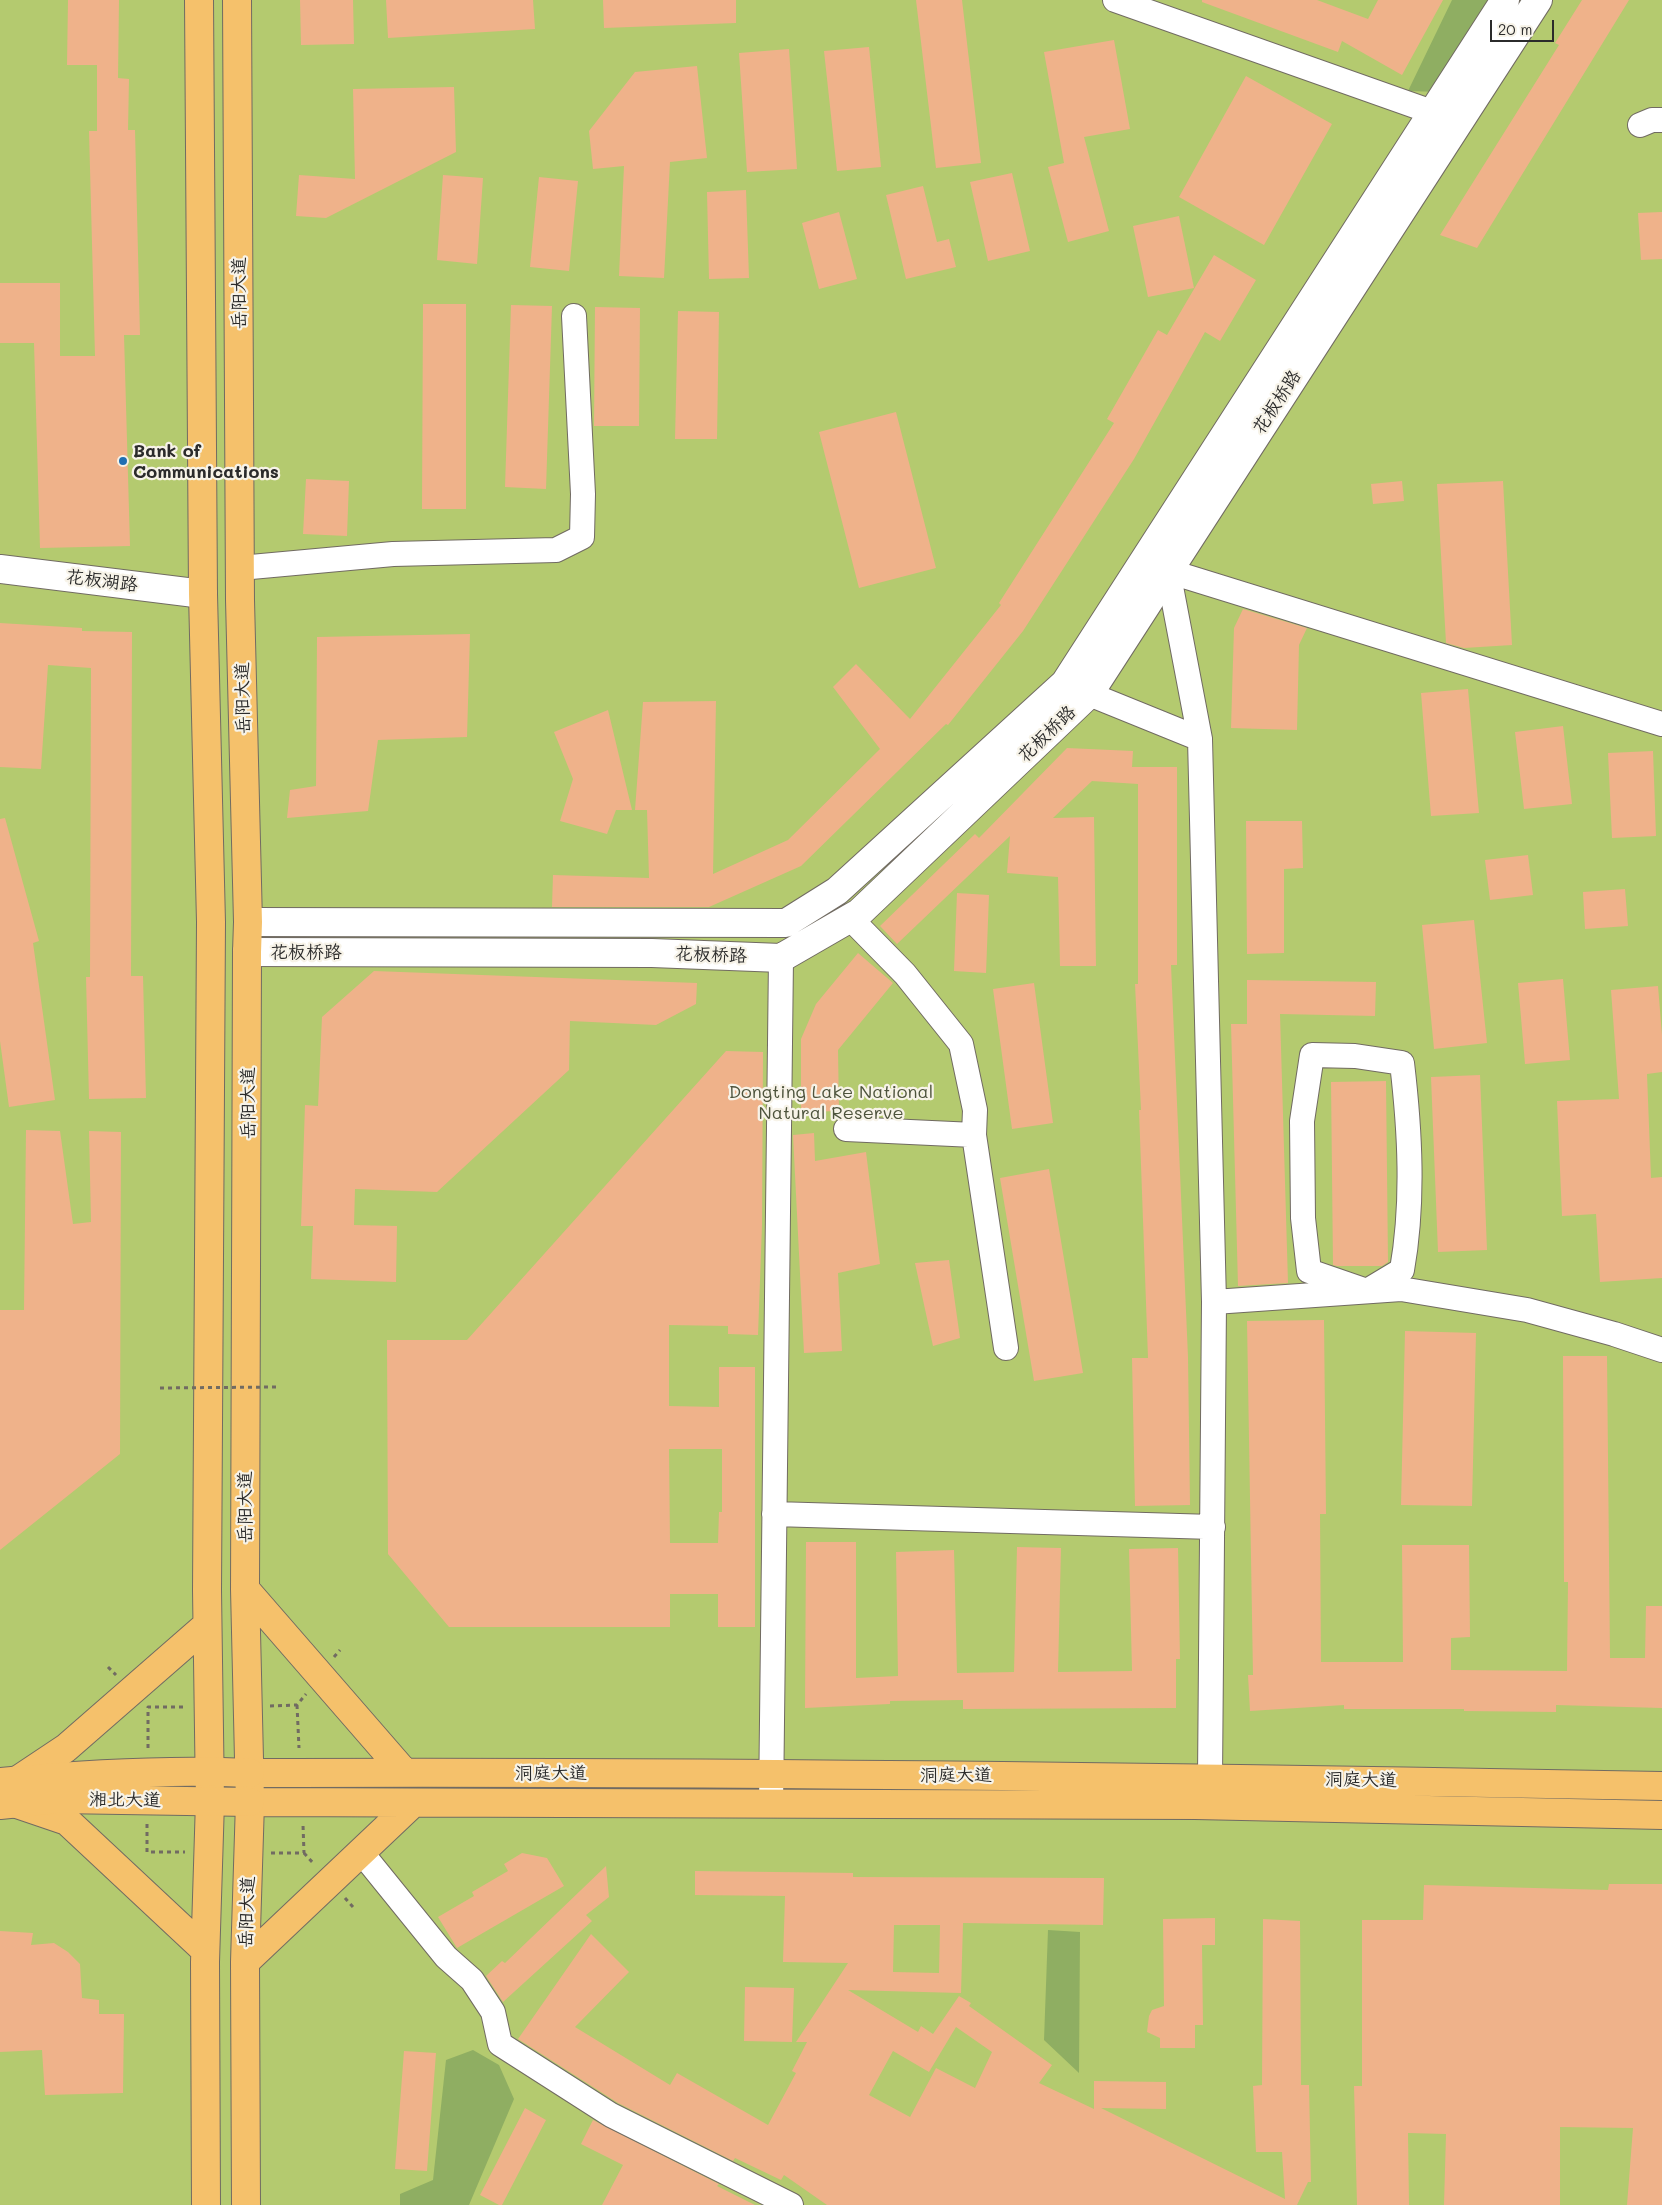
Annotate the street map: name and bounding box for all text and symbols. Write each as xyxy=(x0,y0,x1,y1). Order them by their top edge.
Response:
scale bar xyxy=(1492,10,1556,42)
text: 20 m xyxy=(1498,19,1532,39)
street label: 岳阳大道 xyxy=(228,257,250,329)
street label: 花板桥路 xyxy=(1248,366,1306,438)
place label: Bank of Communications xyxy=(133,440,279,482)
marker: Bank of Communications xyxy=(117,455,129,467)
street label: 花板湖路 xyxy=(65,566,139,596)
street label: 岳阳大道 xyxy=(232,662,254,734)
street label: 花板桥路 xyxy=(1014,701,1080,767)
street label: 花板桥路 xyxy=(270,941,342,963)
street label: 花板桥路 xyxy=(675,943,747,967)
street label: 岳阳大道 xyxy=(237,1067,259,1139)
park label: Dongting Lake National Natural Reserve xyxy=(729,1081,933,1124)
street label: 岳阳大道 xyxy=(234,1471,256,1543)
street label: 洞庭大道 xyxy=(515,1762,587,1784)
street label: 洞庭大道 xyxy=(920,1764,992,1786)
street label: 洞庭大道 xyxy=(1325,1769,1397,1791)
street label: 湘北大道 xyxy=(89,1789,161,1811)
street label: 岳阳大道 xyxy=(235,1876,259,1948)

